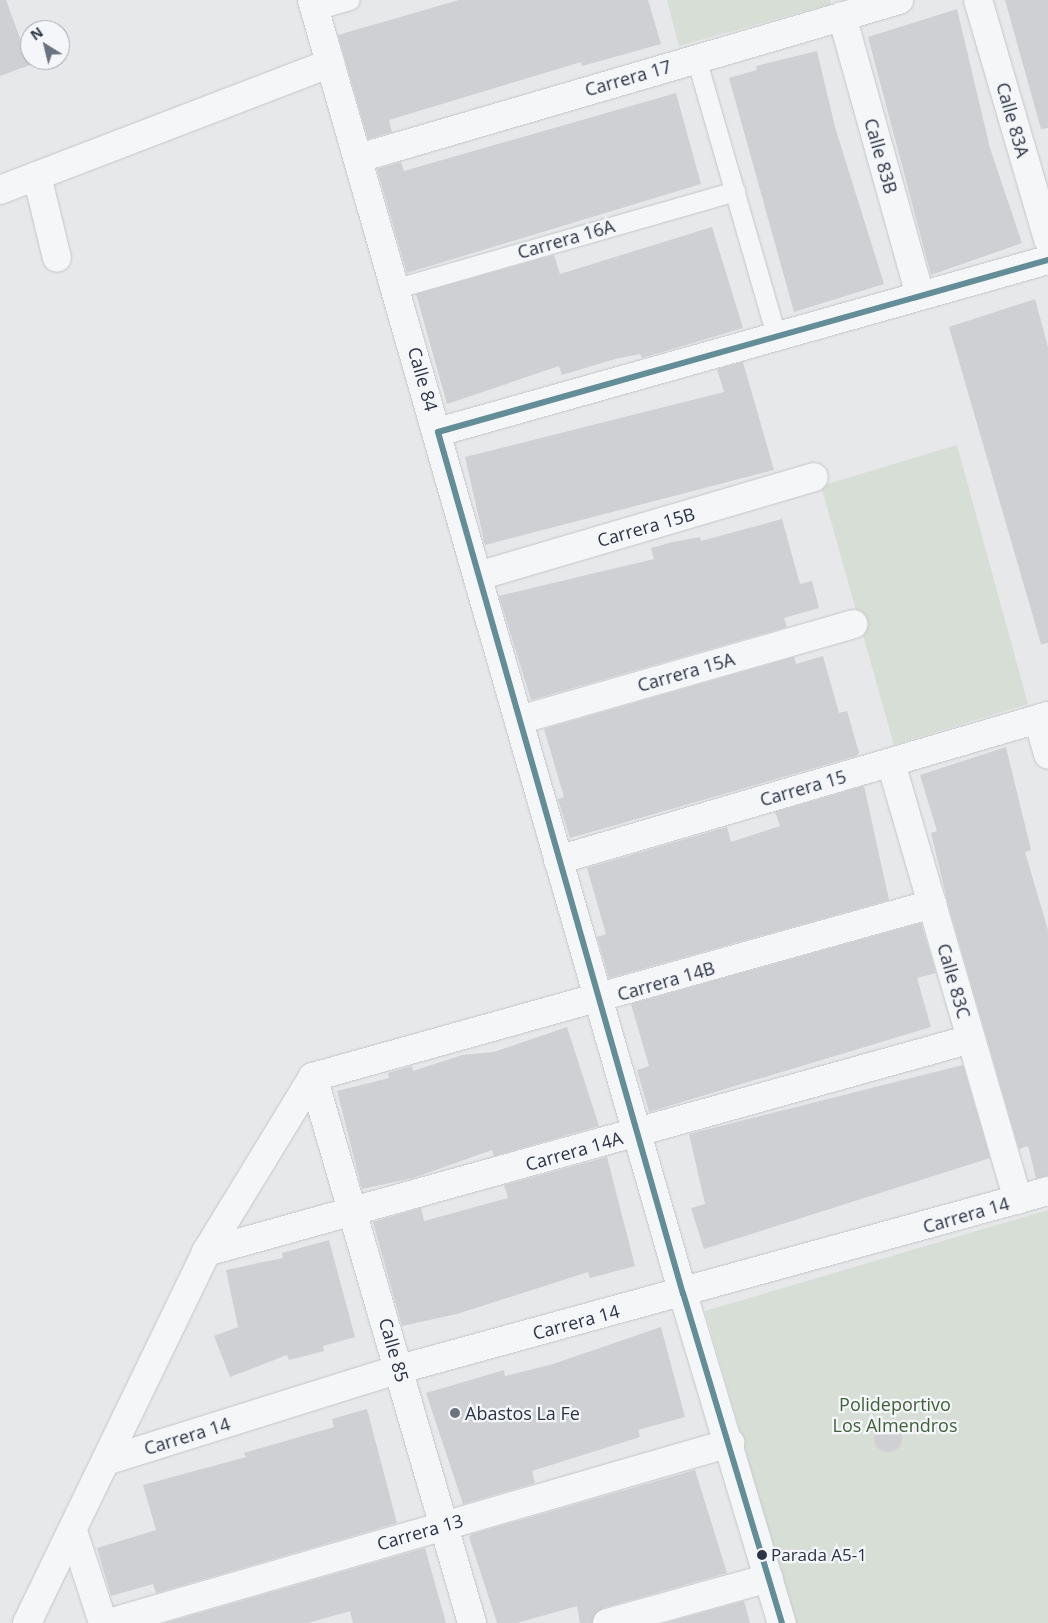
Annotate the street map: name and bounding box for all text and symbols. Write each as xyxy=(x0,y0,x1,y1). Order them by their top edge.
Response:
north arrow xyxy=(20,20,70,70)
text: N xyxy=(26,22,47,44)
street label: Carrera 17 xyxy=(582,55,674,101)
street label: Calle 83A xyxy=(992,80,1034,160)
street label: Calle 83B xyxy=(860,116,902,196)
street label: Carrera 16A xyxy=(515,215,617,263)
street label: Calle 84 xyxy=(404,344,442,414)
street label: Carrera 15B xyxy=(595,503,697,551)
street label: Carrera 15A xyxy=(635,648,737,696)
street label: Carrera 15 xyxy=(757,765,849,811)
street label: Calle 83C xyxy=(933,941,975,1021)
street label: Carrera 14B xyxy=(615,957,717,1005)
street label: Carrera 14A xyxy=(523,1127,625,1175)
street label: Carrera 14 xyxy=(920,1192,1012,1238)
street label: Carrera 14 xyxy=(530,1300,622,1344)
street label: Calle 85 xyxy=(375,1315,413,1385)
park label: Polideportivo Los Almendros xyxy=(833,1394,957,1436)
place label: Abastos La Fe xyxy=(465,1402,580,1424)
marker: Abastos La Fe xyxy=(449,1407,461,1419)
street label: Carrera 14 xyxy=(141,1413,233,1459)
street label: Carrera 13 xyxy=(374,1509,466,1555)
place label: Parada A5-1 xyxy=(771,1545,867,1565)
marker: Parada A5-1 xyxy=(757,1550,767,1560)

